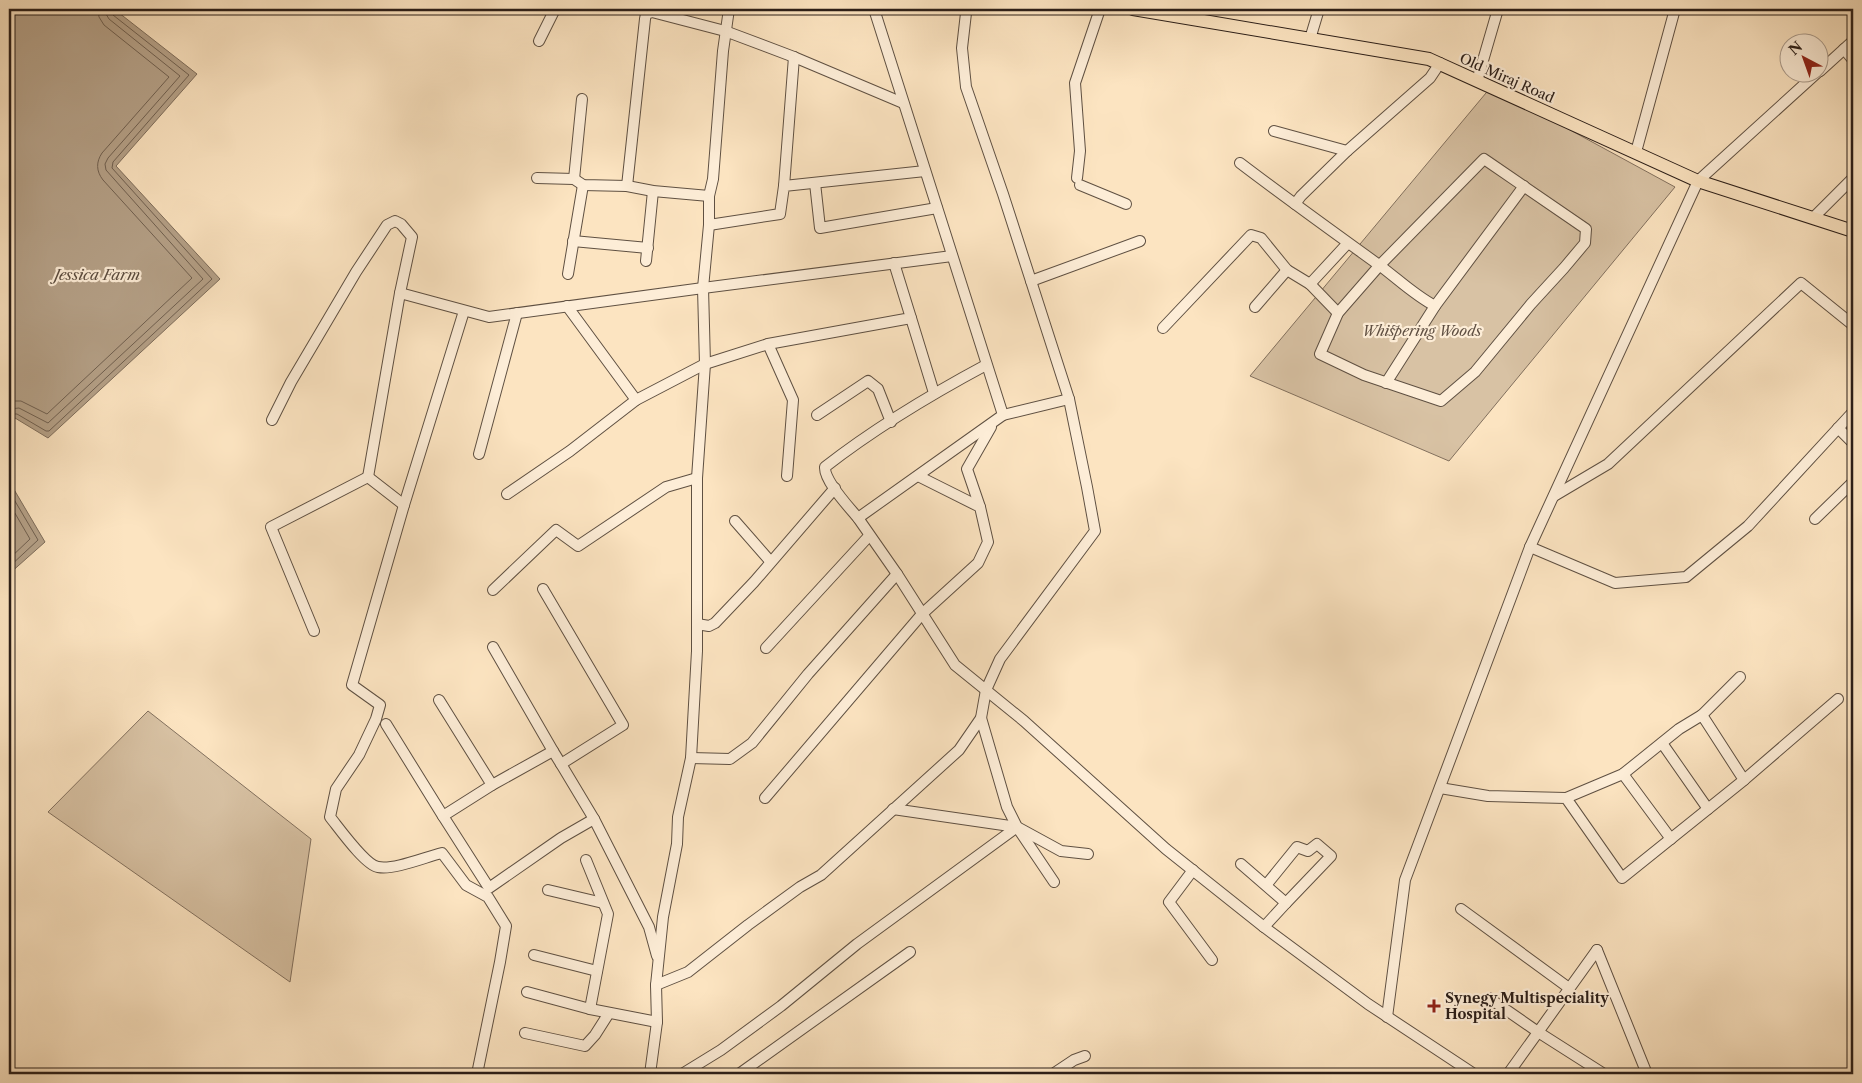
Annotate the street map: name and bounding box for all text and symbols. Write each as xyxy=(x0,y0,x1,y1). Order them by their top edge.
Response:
north arrow xyxy=(1780,32,1830,82)
text: N xyxy=(1785,37,1806,59)
street label: Old Miraj Road xyxy=(1457,49,1558,107)
water label: Jessica Farm xyxy=(50,265,140,284)
park label: Whispering Woods xyxy=(1362,322,1482,340)
place label: Synegy Multispeciality Hospital xyxy=(1445,989,1609,1023)
marker: Synegy Multispeciality Hospital xyxy=(1427,999,1441,1013)

